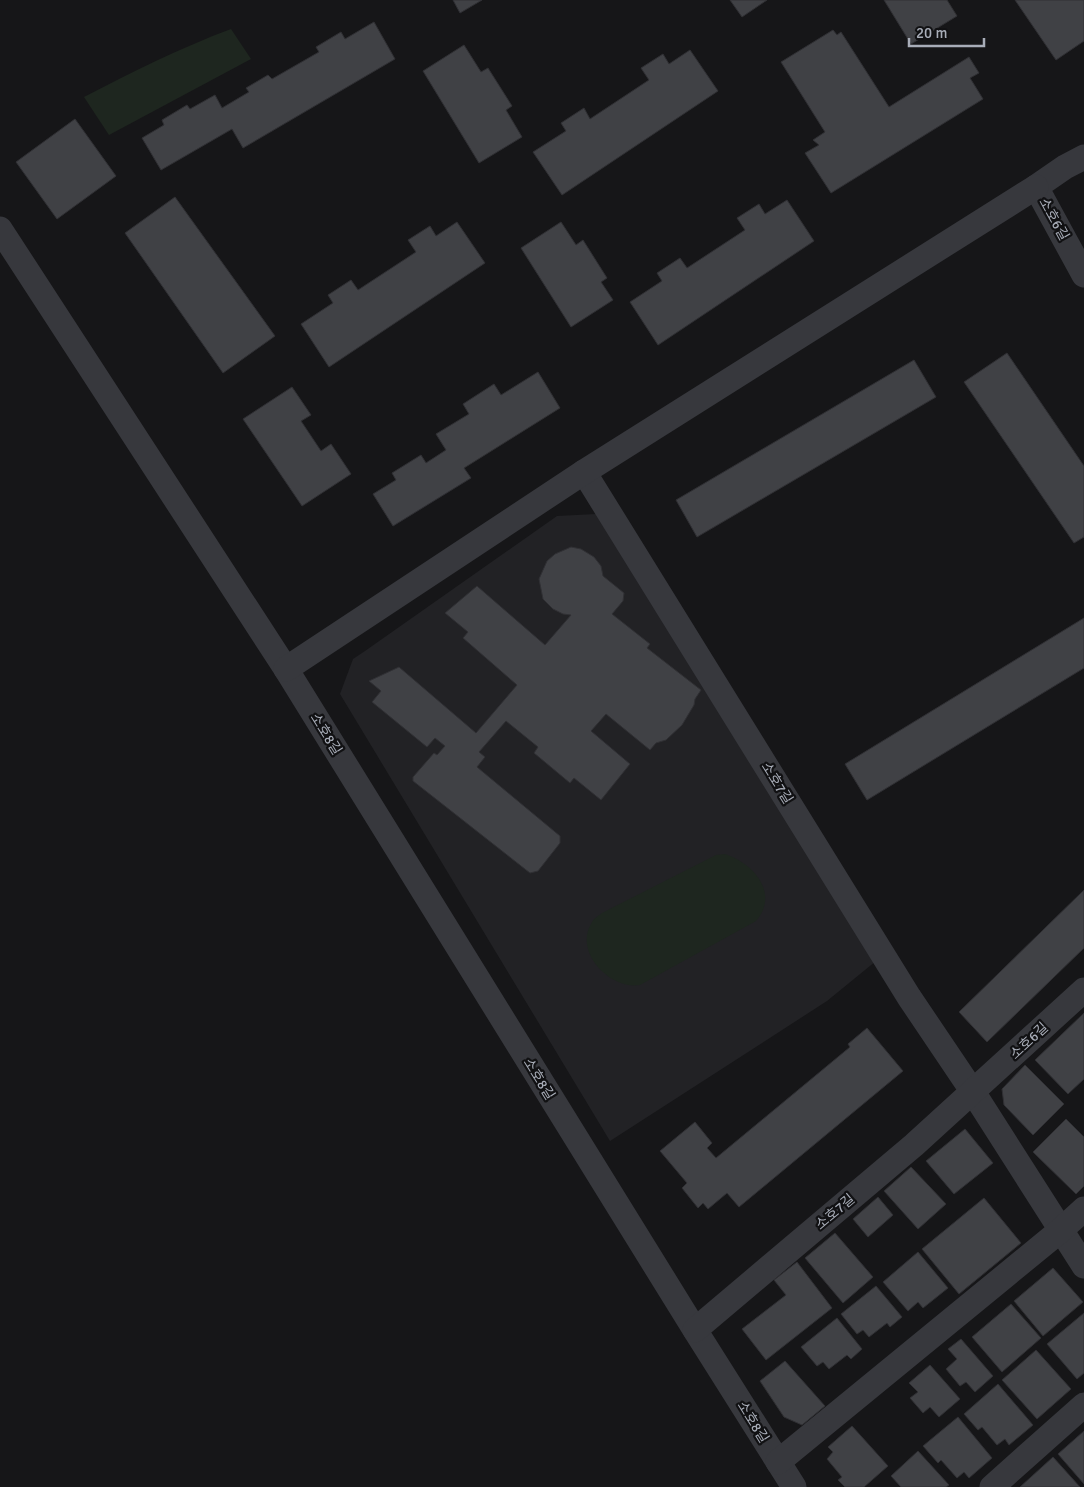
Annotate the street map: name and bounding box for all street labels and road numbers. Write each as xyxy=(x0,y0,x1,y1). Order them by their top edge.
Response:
street label: 소호6길 xyxy=(1035,195,1073,243)
street label: 소호8길 xyxy=(307,710,345,758)
street label: 소호7길 xyxy=(758,759,796,807)
street label: 소호6길 xyxy=(1006,1019,1052,1063)
street label: 소호8길 xyxy=(520,1055,558,1103)
street label: 소호7길 xyxy=(812,1191,858,1233)
street label: 소호8길 xyxy=(734,1398,772,1446)

